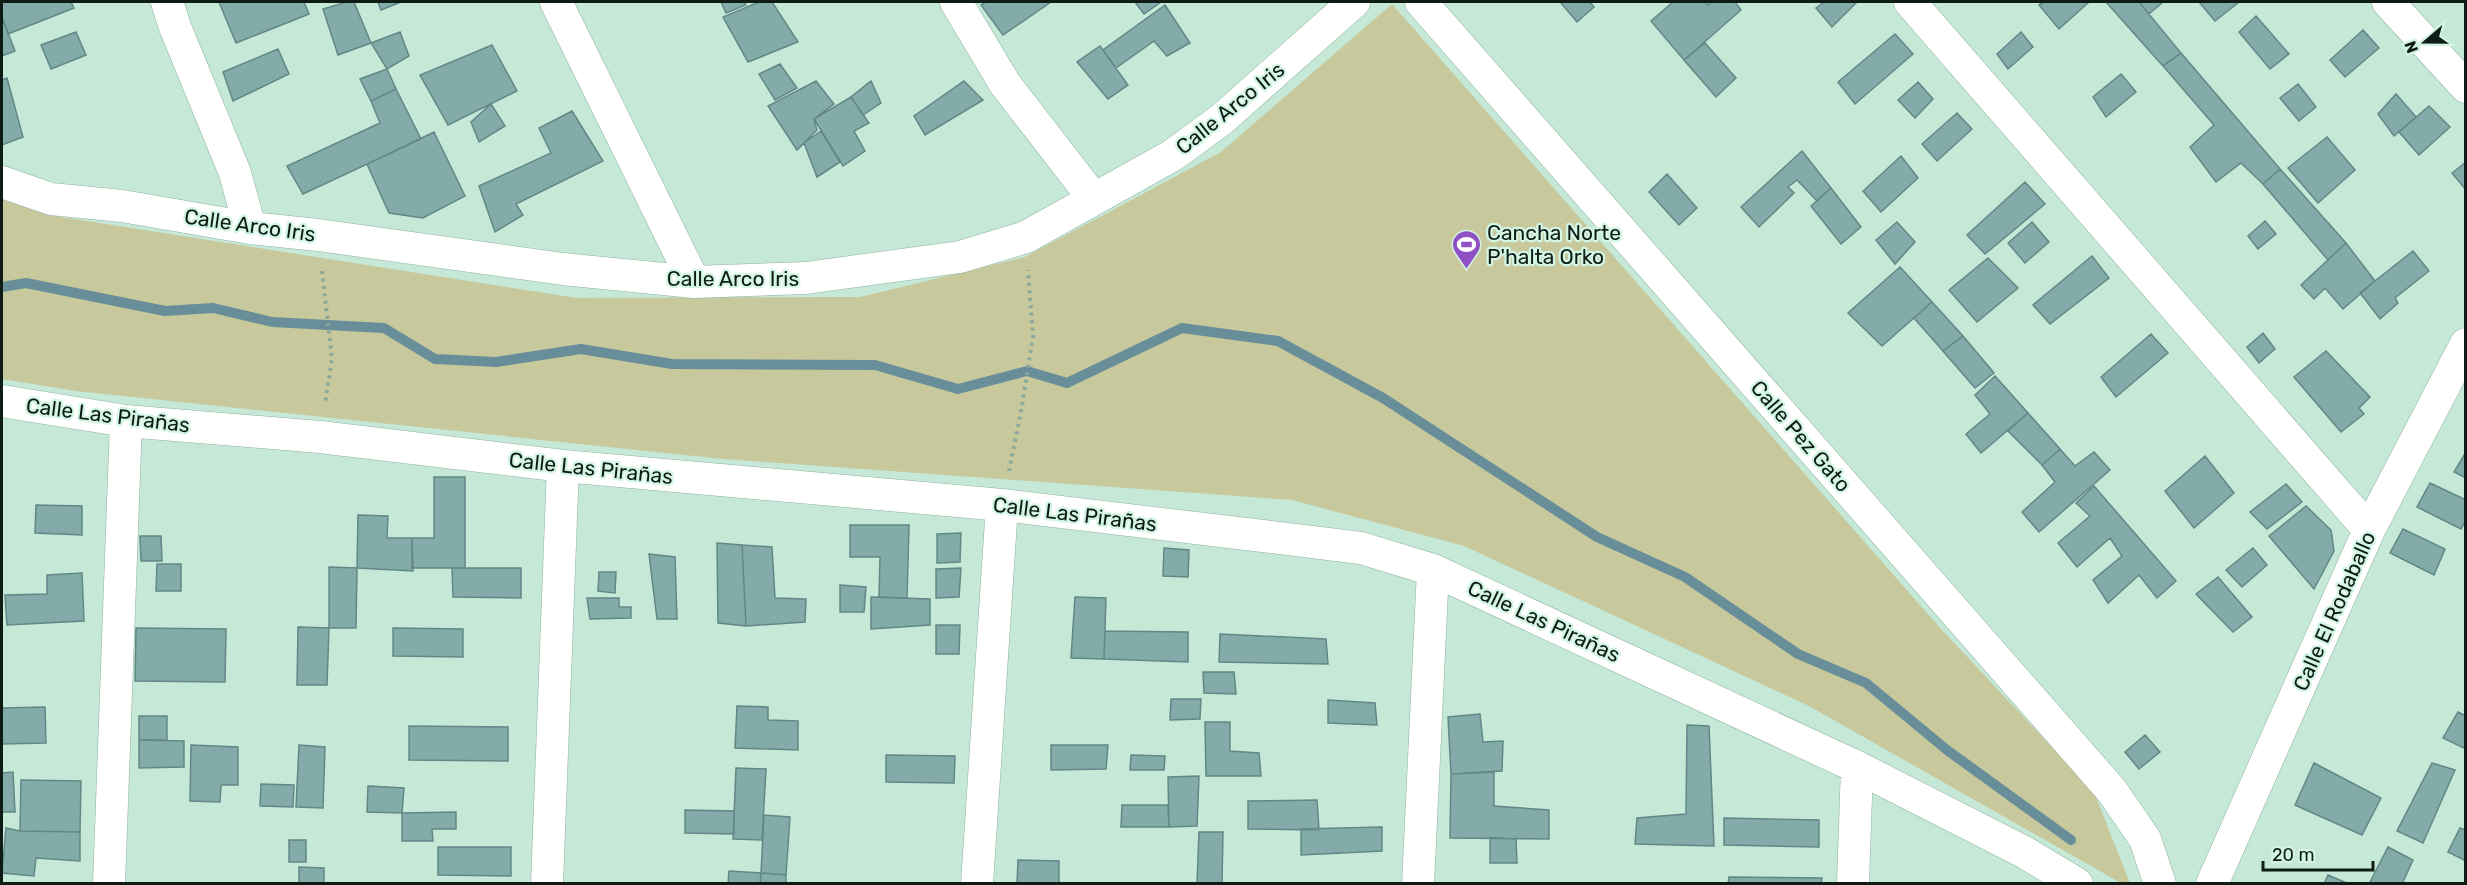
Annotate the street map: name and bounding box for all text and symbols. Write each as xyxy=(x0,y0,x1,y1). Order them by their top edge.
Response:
north arrow xyxy=(2395,12,2455,72)
text: N xyxy=(2400,38,2422,56)
street label: Calle Arco Iris xyxy=(1171,57,1289,159)
street label: Calle Arco Iris xyxy=(183,203,317,247)
place label: Cancha Norte P'halta Orko xyxy=(1487,220,1621,269)
sports icon: Cancha Norte P'halta Orko xyxy=(1450,228,1482,270)
street label: Calle Arco Iris xyxy=(667,266,799,291)
street label: Calle Pez Gato xyxy=(1746,375,1856,497)
street label: Calle Las Pirañas xyxy=(25,393,191,437)
street label: Calle Las Pirañas xyxy=(508,447,674,489)
street label: Calle Las Pirañas xyxy=(992,492,1158,536)
street label: Calle El Rodaballo xyxy=(2288,527,2380,695)
street label: Calle Las Pirañas xyxy=(1464,575,1624,667)
scale bar xyxy=(2263,834,2372,872)
text: 20 m xyxy=(2272,844,2314,866)

